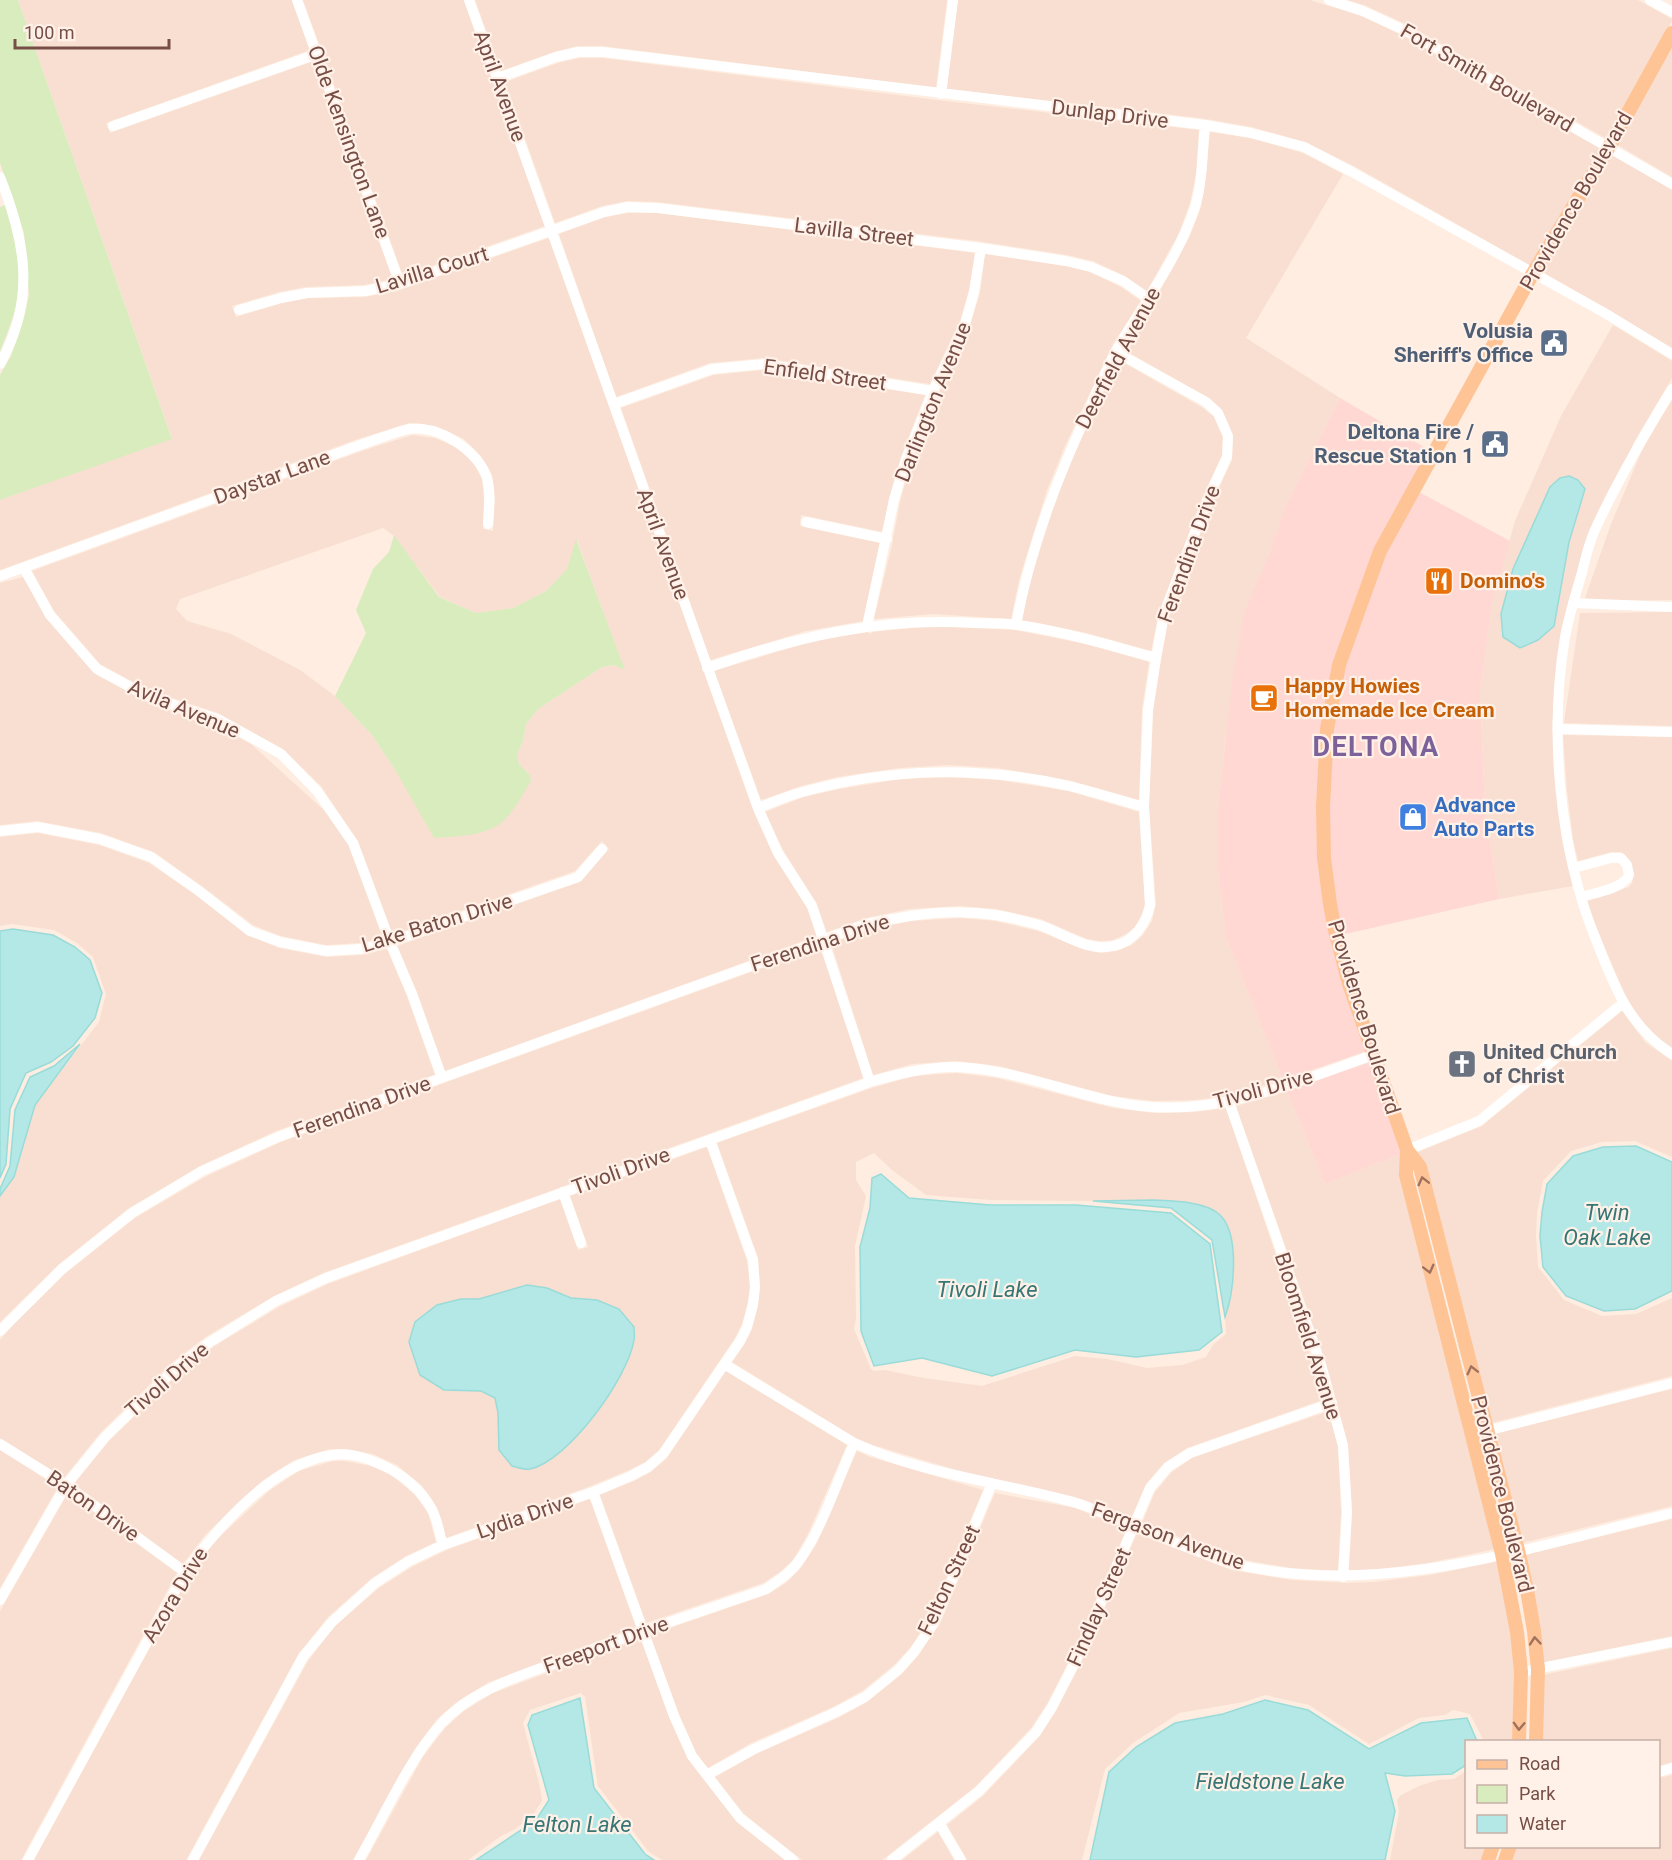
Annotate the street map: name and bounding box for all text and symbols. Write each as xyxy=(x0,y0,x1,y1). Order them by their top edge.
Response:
scale bar xyxy=(15,12,170,50)
street label: Fort Smith Boulevard xyxy=(1396,19,1578,137)
text: 100 m xyxy=(24,22,75,43)
street label: April Avenue xyxy=(469,27,531,145)
street label: Olde Kensington Lane xyxy=(303,42,395,242)
street label: Dunlap Drive xyxy=(1050,95,1170,133)
street label: Providence Boulevard xyxy=(1515,107,1637,295)
street label: Lavilla Street xyxy=(793,213,915,251)
street label: Lavilla Court xyxy=(373,241,491,298)
street label: Deerfield Avenue xyxy=(1071,283,1165,433)
street label: Darlington Avenue xyxy=(890,319,976,485)
place label: Volusia Sheriff's Office xyxy=(1394,319,1533,367)
public building icon: Volusia Sheriff's Office xyxy=(1538,327,1570,359)
street label: Enfield Street xyxy=(762,354,888,396)
place label: Deltona Fire / Rescue Station 1 xyxy=(1314,420,1474,468)
public building icon: Deltona Fire / Rescue Station 1 xyxy=(1479,428,1511,460)
street label: Daystar Lane xyxy=(211,445,333,509)
street label: Ferendina Drive xyxy=(1153,482,1225,626)
street label: April Avenue xyxy=(632,485,694,603)
restaurant icon: Domino's xyxy=(1423,565,1455,597)
place label: Domino's xyxy=(1460,569,1545,593)
place label: Happy Howies Homemade Ice Cream xyxy=(1285,674,1495,722)
street label: Avila Avenue xyxy=(125,675,243,743)
cafe icon: Happy Howies Homemade Ice Cream xyxy=(1248,682,1280,714)
district label: DELTONA xyxy=(1312,731,1440,763)
place label: Advance Auto Parts xyxy=(1434,793,1535,841)
shop icon: Advance Auto Parts xyxy=(1397,801,1429,833)
street label: Lake Baton Drive xyxy=(359,889,515,957)
street label: Ferendina Drive xyxy=(748,909,892,977)
street label: Providence Boulevard xyxy=(1323,917,1405,1117)
place label: United Church of Christ xyxy=(1483,1040,1617,1088)
church icon: United Church of Christ xyxy=(1446,1048,1478,1080)
street label: Tivoli Drive xyxy=(1211,1064,1315,1114)
street label: Ferendina Drive xyxy=(290,1071,434,1143)
street label: Tivoli Drive xyxy=(569,1142,673,1200)
one-way arrow xyxy=(1418,1176,1431,1186)
water label: Twin Oak Lake xyxy=(1563,1200,1651,1250)
street label: Bloomfield Avenue xyxy=(1270,1249,1346,1423)
one-way arrow xyxy=(1422,1263,1435,1273)
water label: Tivoli Lake xyxy=(936,1277,1038,1302)
street label: Tivoli Drive xyxy=(121,1337,213,1423)
one-way arrow xyxy=(1466,1365,1479,1375)
street label: Providence Boulevard xyxy=(1466,1393,1538,1595)
street label: Baton Drive xyxy=(42,1465,144,1547)
street label: Lydia Drive xyxy=(474,1488,576,1544)
street label: Fergason Avenue xyxy=(1088,1497,1248,1575)
street label: Felton Street xyxy=(913,1521,985,1639)
street label: Azora Drive xyxy=(137,1543,213,1647)
street label: Findlay Street xyxy=(1062,1544,1136,1670)
street label: Freeport Drive xyxy=(540,1611,672,1679)
one-way arrow xyxy=(1529,1637,1542,1646)
one-way arrow xyxy=(1513,1721,1526,1730)
legend xyxy=(1465,1740,1660,1848)
text: Road xyxy=(1519,1753,1560,1774)
water label: Fieldstone Lake xyxy=(1196,1769,1344,1794)
text: Park xyxy=(1519,1783,1556,1804)
water label: Felton Lake xyxy=(522,1812,632,1837)
text: Water xyxy=(1519,1813,1566,1834)

